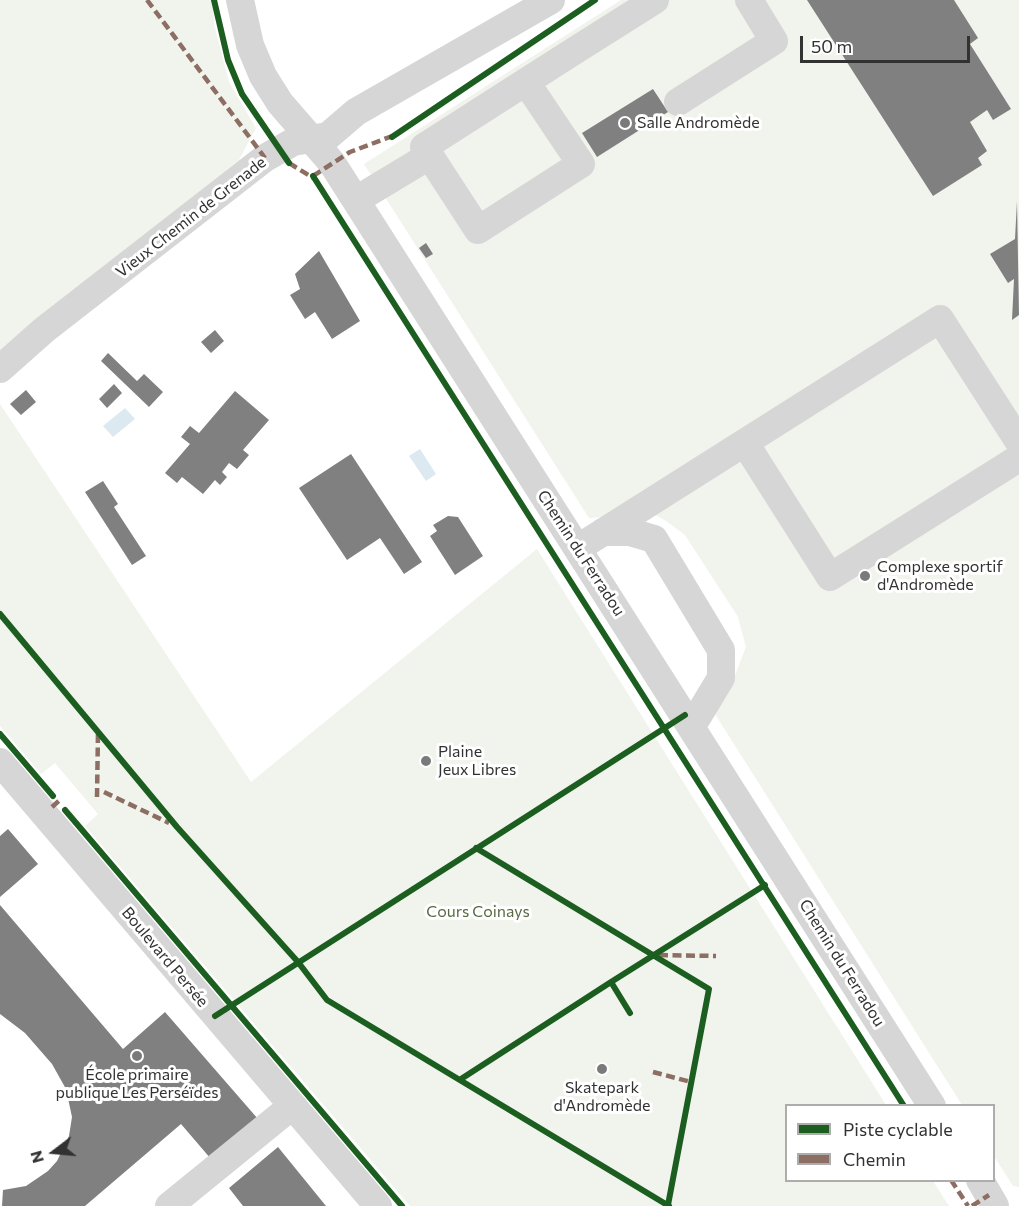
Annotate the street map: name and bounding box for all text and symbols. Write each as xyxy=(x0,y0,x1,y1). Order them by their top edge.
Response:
scale bar xyxy=(803,24,972,62)
text: 50 m xyxy=(811,35,852,57)
place label: Salle Andromède xyxy=(637,113,760,133)
marker: Salle Andromède xyxy=(618,116,632,130)
street label: Vieux Chemin de Grenade xyxy=(112,152,270,282)
street label: Chemin du Ferradou xyxy=(533,487,629,619)
place label: Complexe sportif d'Andromède xyxy=(877,557,1003,595)
marker: Complexe sportif d'Andromède xyxy=(858,569,872,583)
place label: Plaine Jeux Libres xyxy=(438,742,516,780)
marker: Plaine Jeux Libres xyxy=(419,754,433,768)
street label: Chemin du Ferradou xyxy=(795,896,889,1030)
park label: Cours Coinays xyxy=(426,902,530,922)
street label: Boulevard Persée xyxy=(118,903,212,1011)
marker: École primaire publique Les Perséïdes xyxy=(130,1049,144,1063)
marker: Skatepark d'Andromède xyxy=(595,1062,609,1076)
place label: École primaire publique Les Perséïdes xyxy=(56,1065,218,1103)
place label: Skatepark d'Andromède xyxy=(554,1078,650,1116)
legend xyxy=(785,1104,995,1182)
text: Piste cyclable xyxy=(843,1118,953,1140)
north arrow xyxy=(24,1122,84,1182)
text: Chemin xyxy=(843,1148,906,1170)
text: N xyxy=(25,1149,47,1165)

